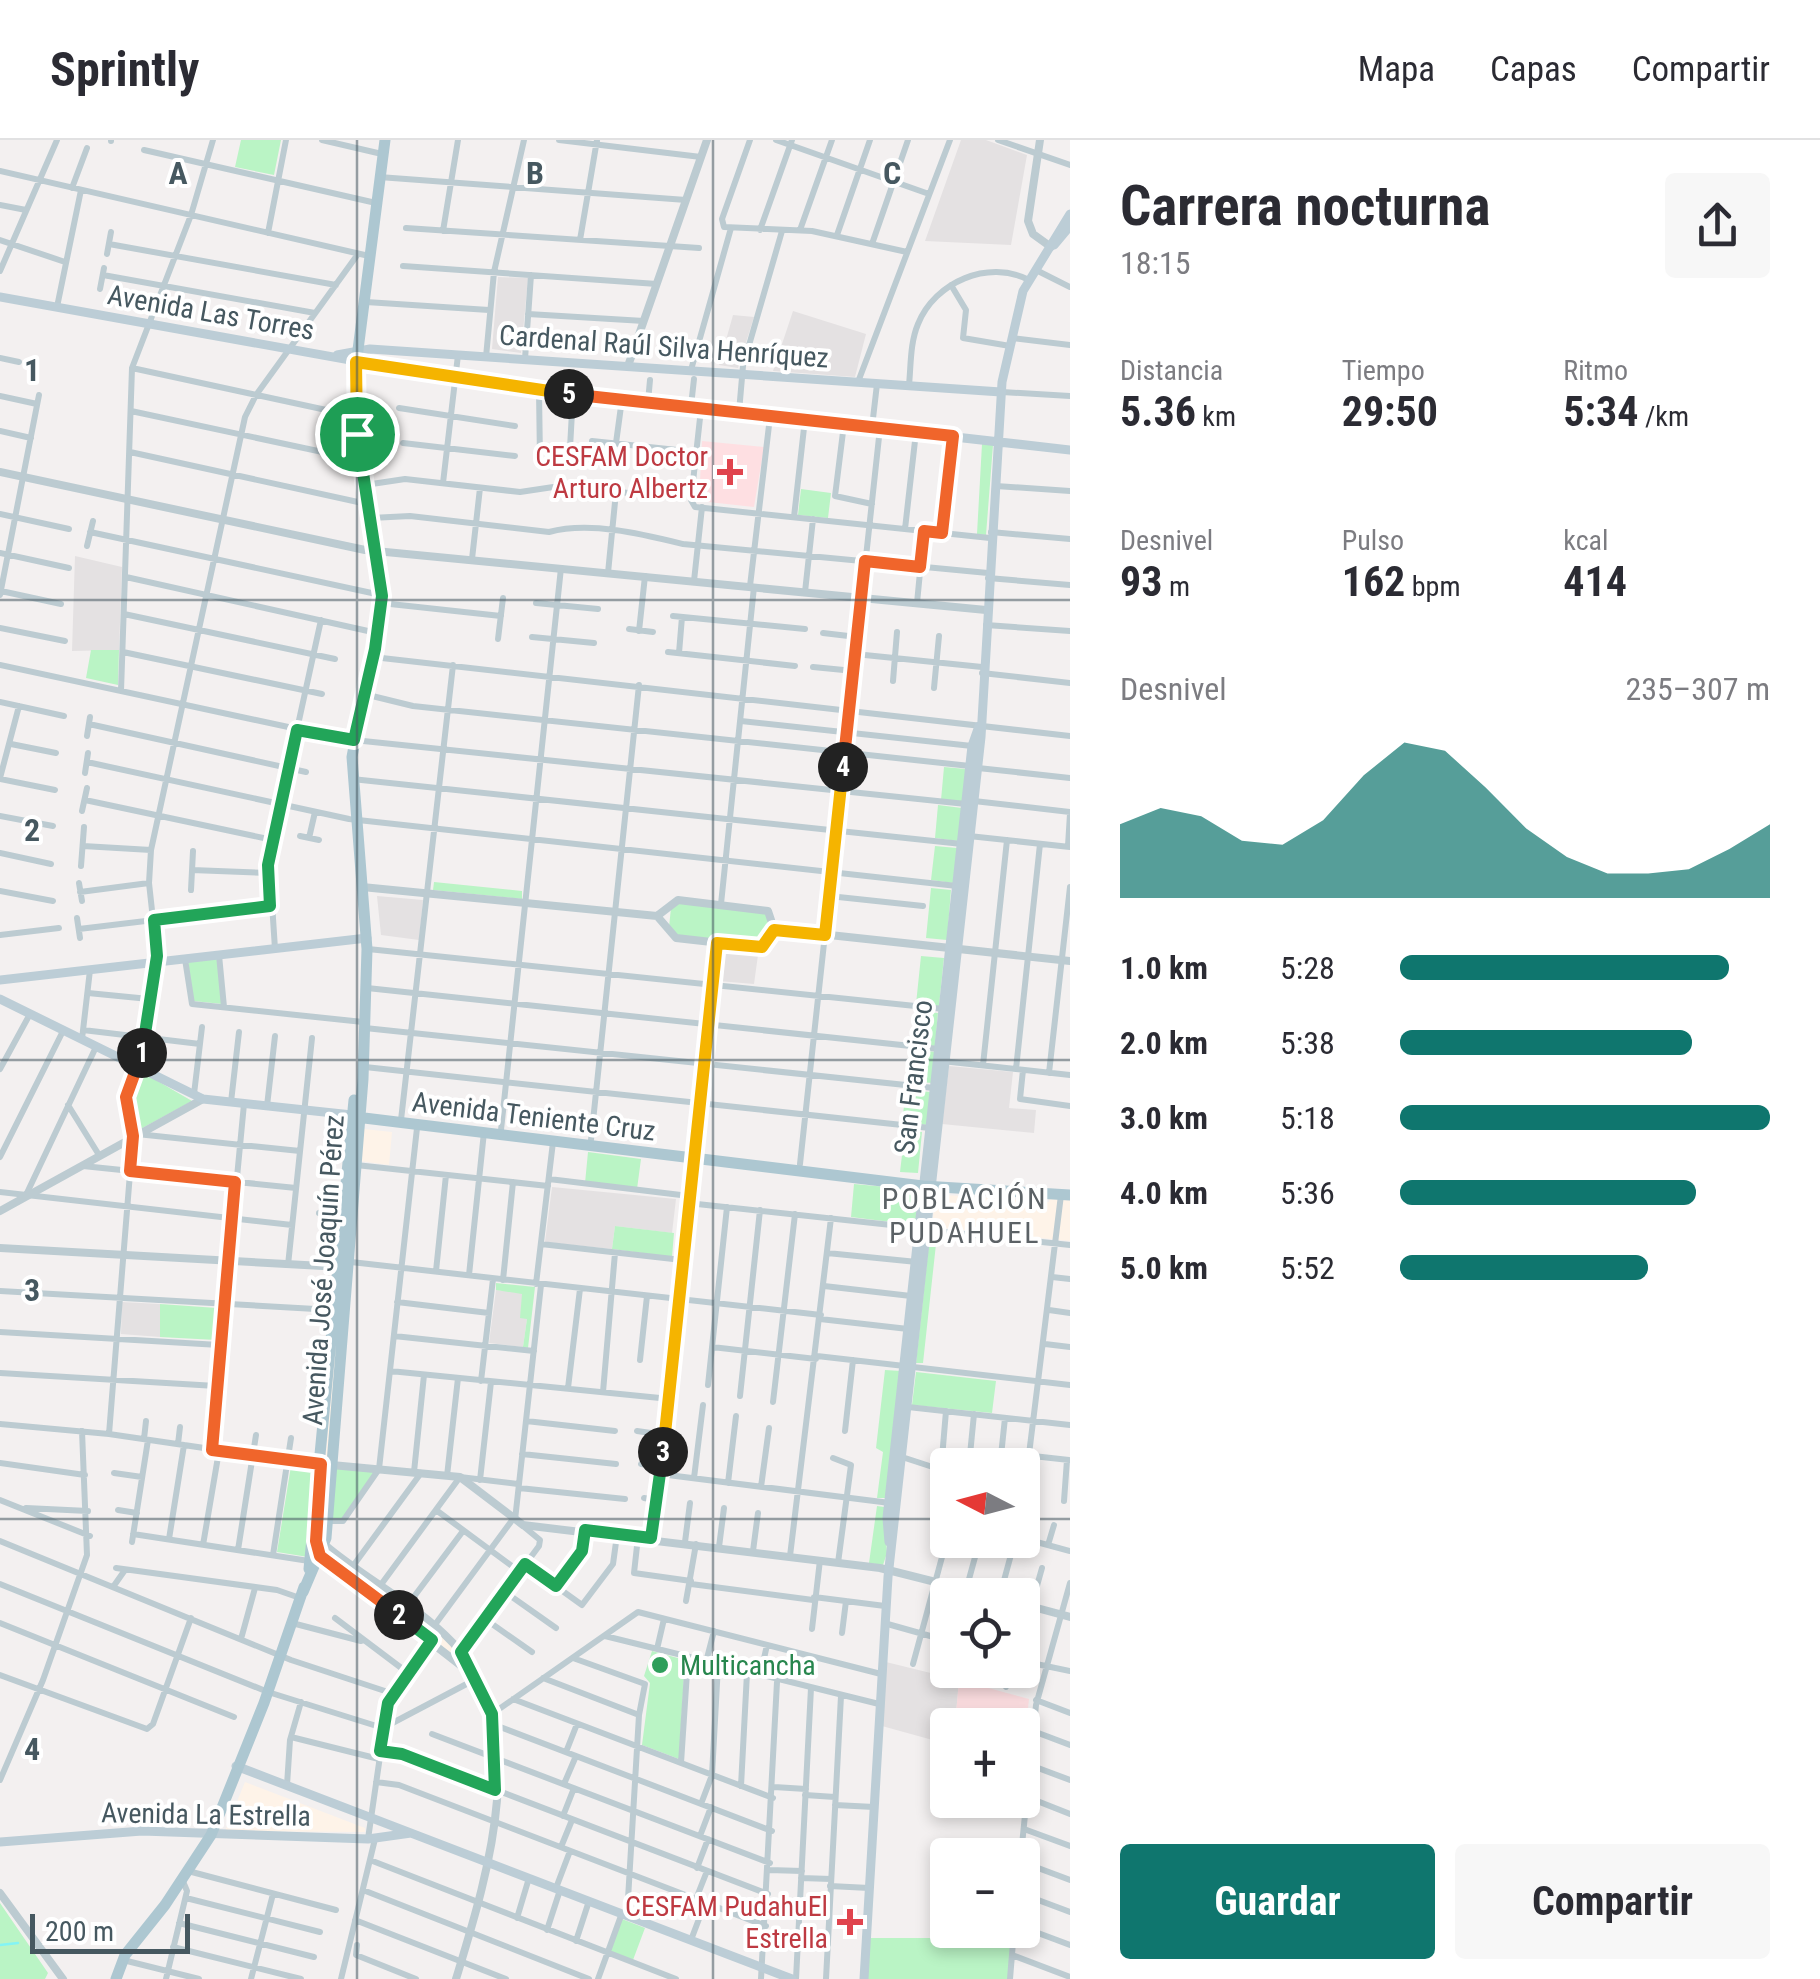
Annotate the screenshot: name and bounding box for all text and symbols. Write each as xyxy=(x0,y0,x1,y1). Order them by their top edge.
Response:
text: Sprintly xyxy=(50,41,199,98)
text: Mapa xyxy=(1358,49,1435,90)
text: Capas xyxy=(1490,49,1577,90)
text: Compartir xyxy=(1632,49,1770,90)
text: A xyxy=(168,154,188,192)
text: B xyxy=(526,154,544,192)
text: C xyxy=(883,154,901,192)
button: share xyxy=(1665,173,1770,278)
text: Carrera nocturna xyxy=(1120,174,1490,238)
text: 18:15 xyxy=(1120,244,1191,282)
street label: Avenida Las Torres xyxy=(105,278,317,347)
street label: Cardenal Raúl Silva Henríquez xyxy=(498,319,830,374)
text: 1 xyxy=(24,351,40,389)
text: Distancia xyxy=(1120,354,1223,387)
text: Tiempo xyxy=(1342,354,1425,387)
text: Ritmo xyxy=(1563,354,1628,387)
pin: 5 xyxy=(544,369,594,419)
text: 5 xyxy=(562,377,576,410)
text: 5.36 xyxy=(1120,387,1196,436)
text: 29:50 xyxy=(1342,387,1438,436)
text: 5:34 xyxy=(1563,387,1639,436)
pin xyxy=(315,392,400,477)
text: km xyxy=(1196,400,1236,433)
text: /km xyxy=(1639,400,1689,433)
icon: arrive xyxy=(330,407,385,462)
place label: CESFAM Doctor Arturo Albertz xyxy=(535,440,708,505)
marker: CESFAM Doctor Arturo Albertz xyxy=(717,459,743,485)
text: Desnivel xyxy=(1120,524,1213,557)
text: Pulso xyxy=(1342,524,1404,557)
text: kcal xyxy=(1563,524,1608,557)
text: 93 xyxy=(1120,557,1162,606)
text: 162 xyxy=(1342,557,1405,606)
text: 414 xyxy=(1563,557,1627,606)
text: m xyxy=(1162,570,1190,603)
text: bpm xyxy=(1405,570,1460,603)
text: Desnivel xyxy=(1120,670,1227,708)
text: 235–307 m xyxy=(1625,670,1770,708)
pin: 4 xyxy=(818,742,868,792)
text: 4 xyxy=(836,750,850,783)
text: 2 xyxy=(24,811,40,849)
text: 1.0 km xyxy=(1120,949,1208,987)
text: 5:28 xyxy=(1280,949,1335,987)
street label: San Francisco xyxy=(888,998,939,1156)
text: 2.0 km xyxy=(1120,1024,1208,1062)
text: 5:38 xyxy=(1280,1024,1335,1062)
pin: 1 xyxy=(117,1028,167,1078)
text: 1 xyxy=(135,1036,149,1069)
street label: Avenida Teniente Cruz xyxy=(411,1085,657,1148)
text: 3.0 km xyxy=(1120,1099,1208,1137)
text: 5:18 xyxy=(1280,1099,1335,1137)
street label: Avenida José Joaquín Pérez xyxy=(296,1114,351,1426)
text: 4.0 km xyxy=(1120,1174,1208,1212)
text: 5:36 xyxy=(1280,1174,1335,1212)
district label: POBLACIÓN PUDAHUEL xyxy=(882,1181,1048,1250)
text: 5.0 km xyxy=(1120,1249,1208,1287)
text: 5:52 xyxy=(1280,1249,1335,1287)
text: 3 xyxy=(24,1271,40,1309)
pin: 3 xyxy=(638,1427,688,1477)
text: 3 xyxy=(656,1435,670,1468)
north arrow xyxy=(930,1448,1040,1558)
map controls xyxy=(930,1448,1040,1948)
button: locate xyxy=(930,1578,1040,1688)
pin: 2 xyxy=(374,1590,424,1640)
text: 2 xyxy=(392,1598,406,1631)
place label: Multicancha xyxy=(680,1649,816,1682)
marker: Multicancha xyxy=(649,1654,671,1676)
button: + xyxy=(930,1708,1040,1818)
text: 4 xyxy=(24,1730,40,1768)
street label: Avenida La Estrella xyxy=(101,1796,311,1833)
button: − xyxy=(930,1838,1040,1948)
button: Guardar xyxy=(1120,1844,1435,1959)
button: Compartir xyxy=(1455,1844,1770,1959)
place label: CESFAM PudahuEl Estrella xyxy=(625,1890,828,1955)
scale bar xyxy=(30,1909,190,1954)
marker: CESFAM PudahuEl Estrella xyxy=(837,1909,863,1935)
text: 200 m xyxy=(45,1915,114,1948)

